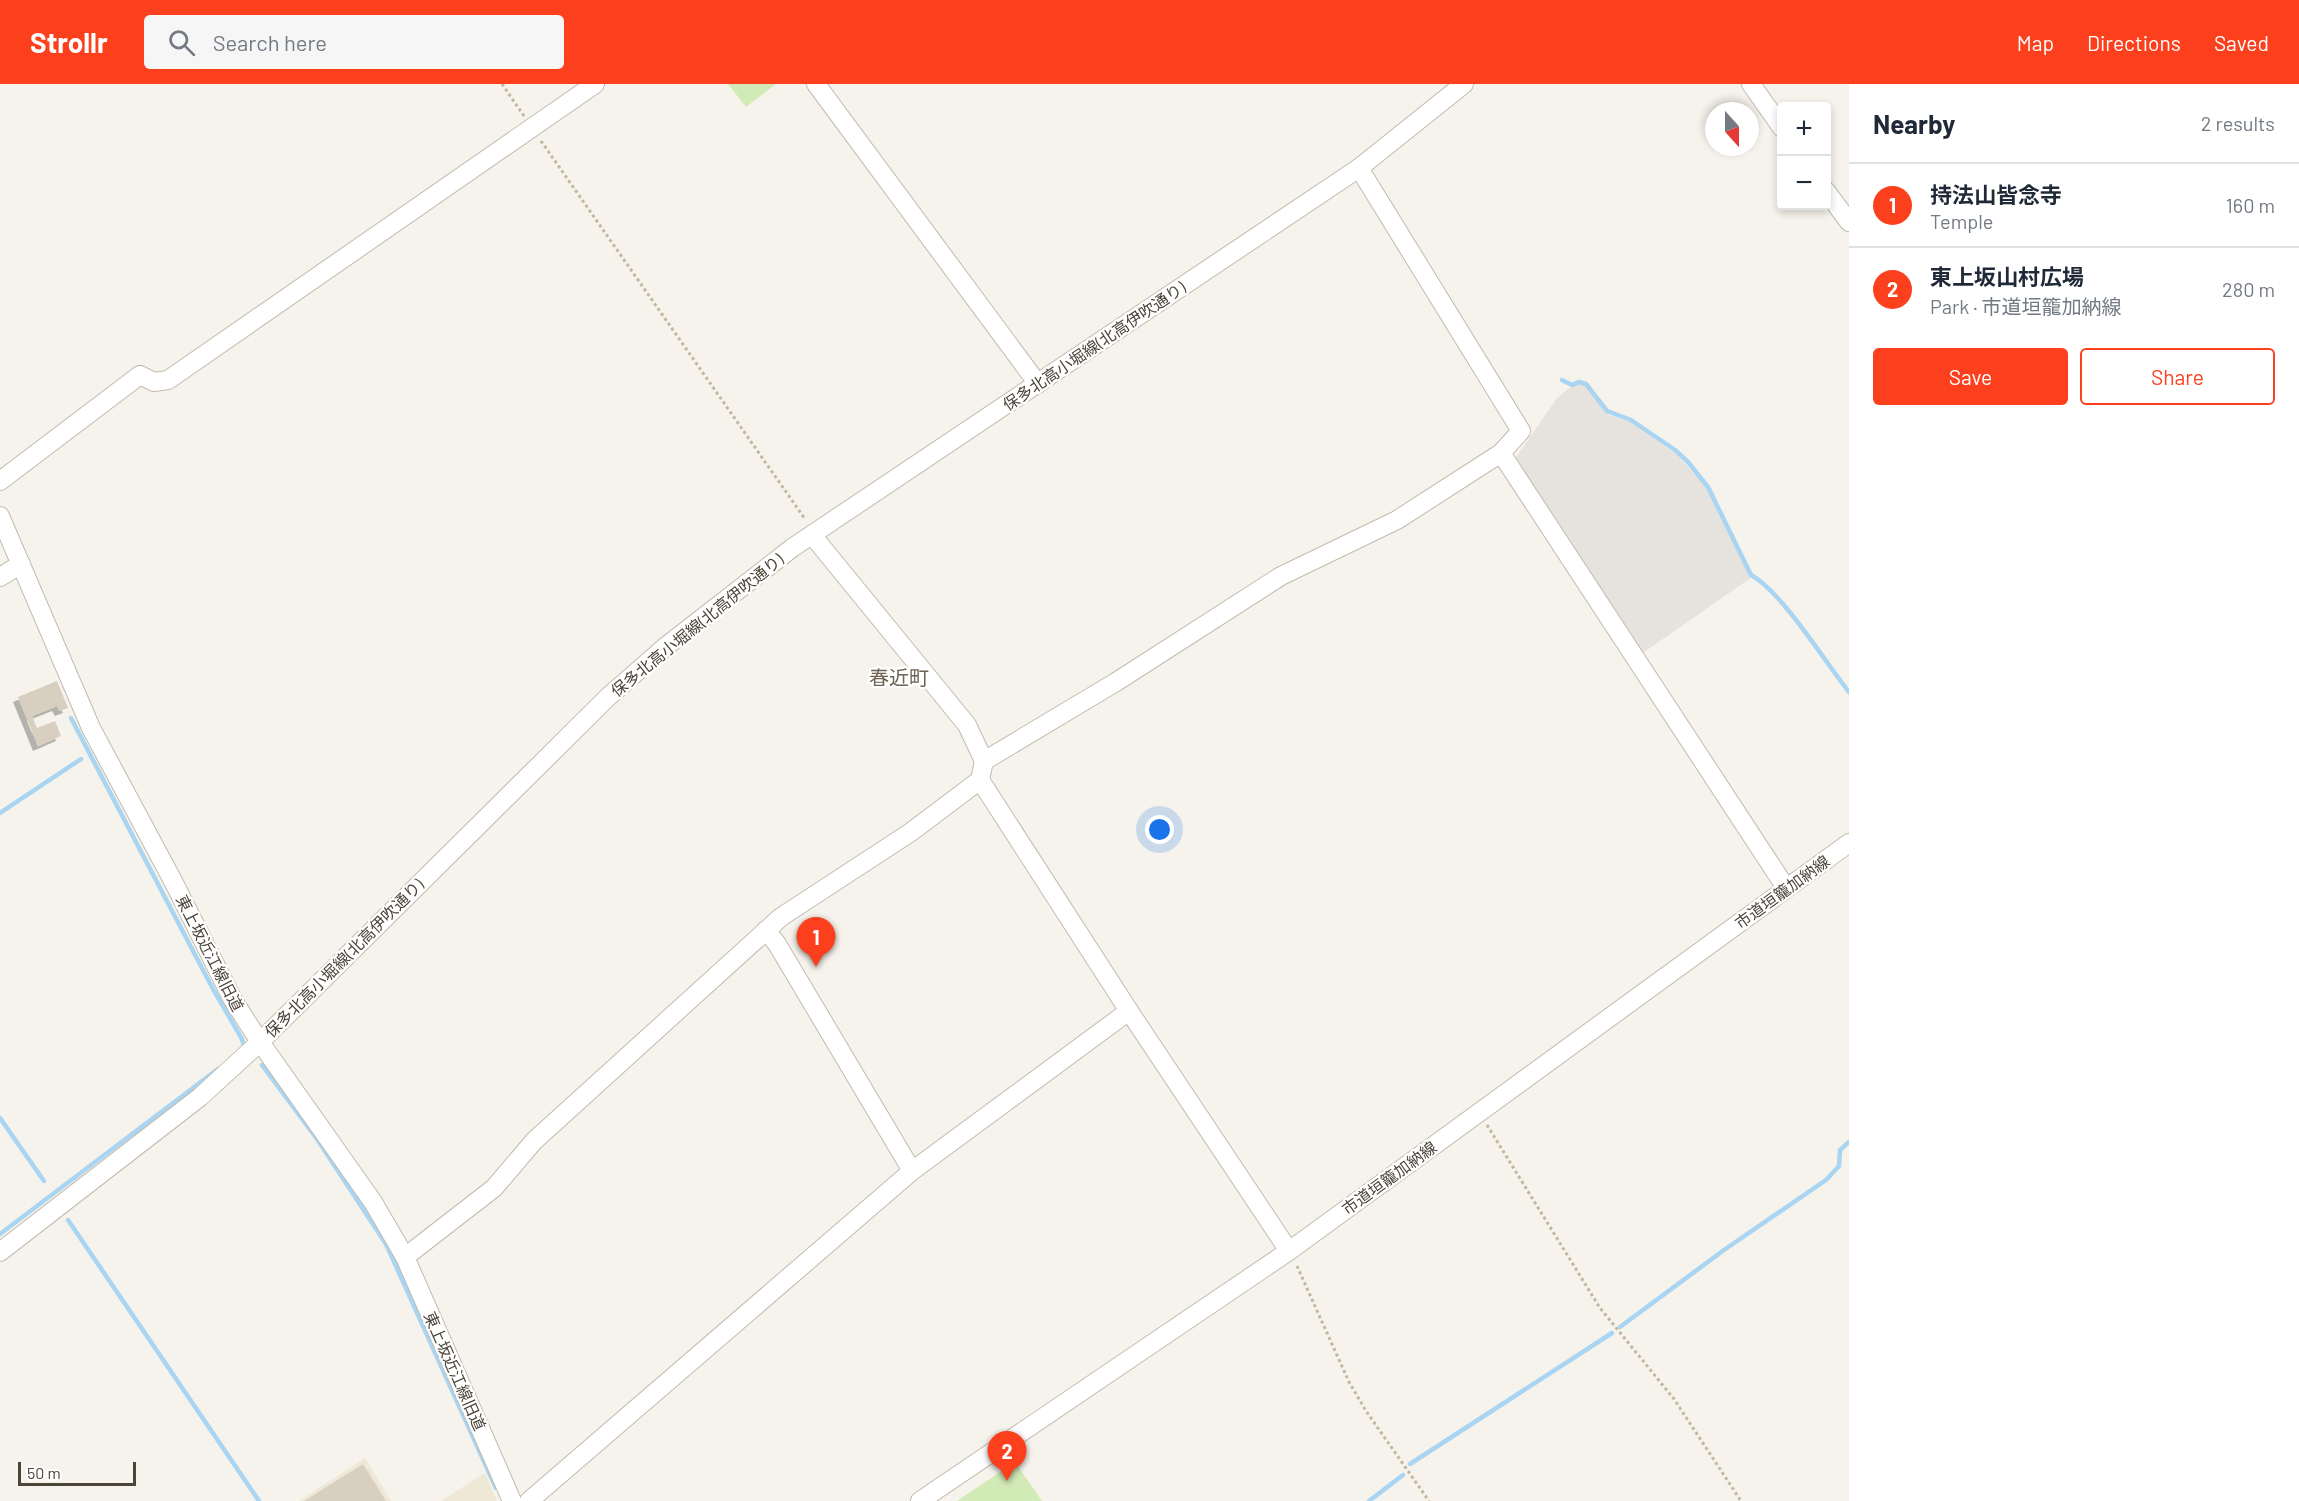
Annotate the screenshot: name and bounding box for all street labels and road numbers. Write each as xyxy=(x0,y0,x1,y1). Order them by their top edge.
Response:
street label: 保多北高小堀線(北高伊吹通り) xyxy=(999,277,1189,414)
street label: 保多北高小堀線(北高伊吹通り) xyxy=(607,549,787,700)
street label: 市道垣籠加納線 xyxy=(1731,851,1833,932)
street label: 保多北高小堀線(北高伊吹通り) xyxy=(260,874,427,1041)
street label: 東上坂近江線旧道 xyxy=(173,891,248,1014)
street label: 市道垣籠加納線 xyxy=(1338,1137,1440,1218)
street label: 東上坂近江線旧道 xyxy=(421,1308,490,1433)

